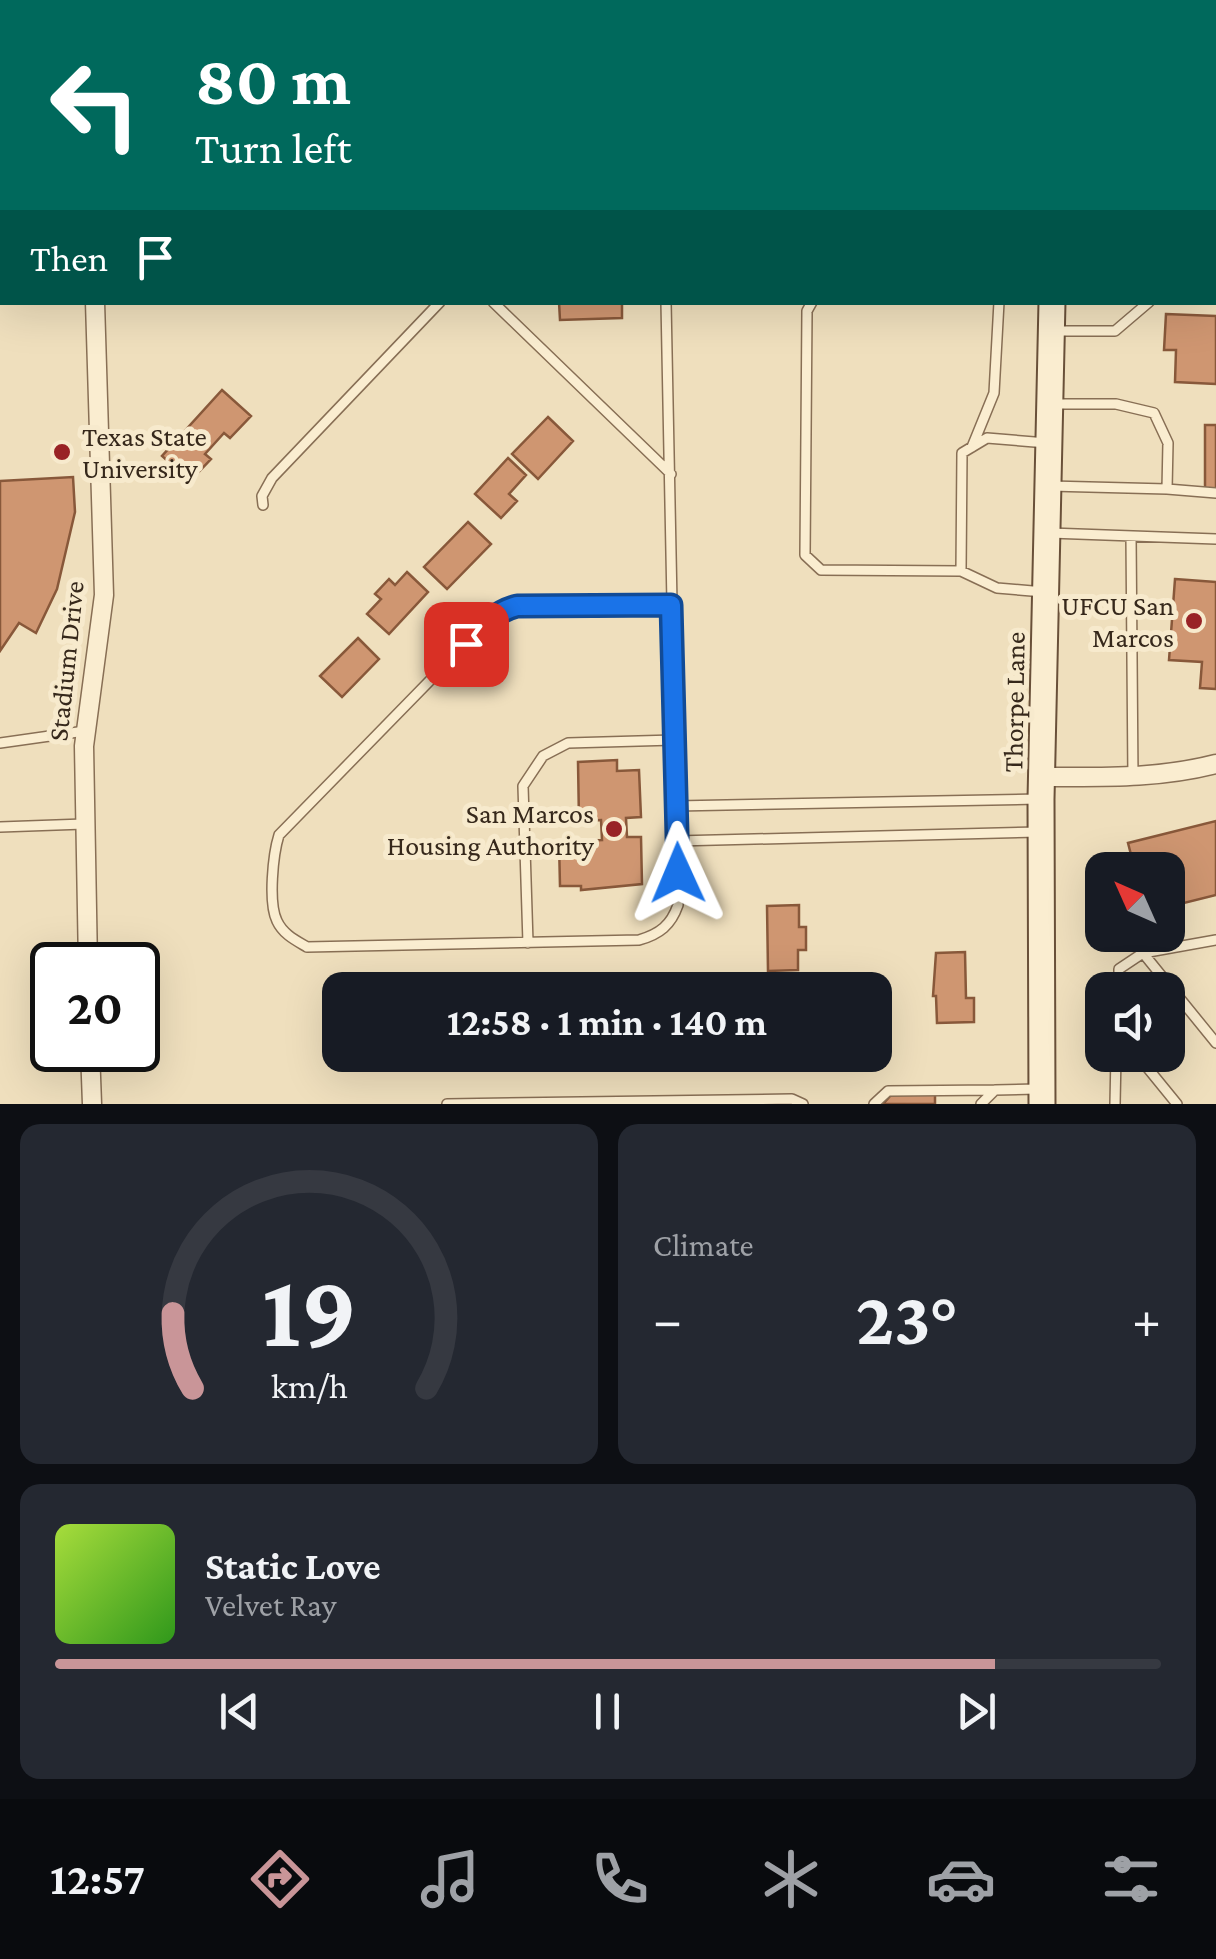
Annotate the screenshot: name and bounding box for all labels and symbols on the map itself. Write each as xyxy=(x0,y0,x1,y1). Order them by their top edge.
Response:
place label: Texas State University xyxy=(82,421,207,484)
marker: Texas State University xyxy=(51,441,73,463)
street label: Stadium Drive xyxy=(42,579,90,743)
place label: UFCU San Marcos xyxy=(1061,590,1174,653)
pin xyxy=(424,602,509,687)
marker: UFCU San Marcos xyxy=(1183,610,1205,632)
street label: Thorpe Lane xyxy=(997,631,1031,773)
place label: San Marcos Housing Authority xyxy=(387,798,595,861)
marker: San Marcos Housing Authority xyxy=(603,818,625,840)
position arrow xyxy=(626,821,730,925)
north arrow xyxy=(1085,852,1185,952)
speed limit sign: 20 xyxy=(30,942,160,1072)

